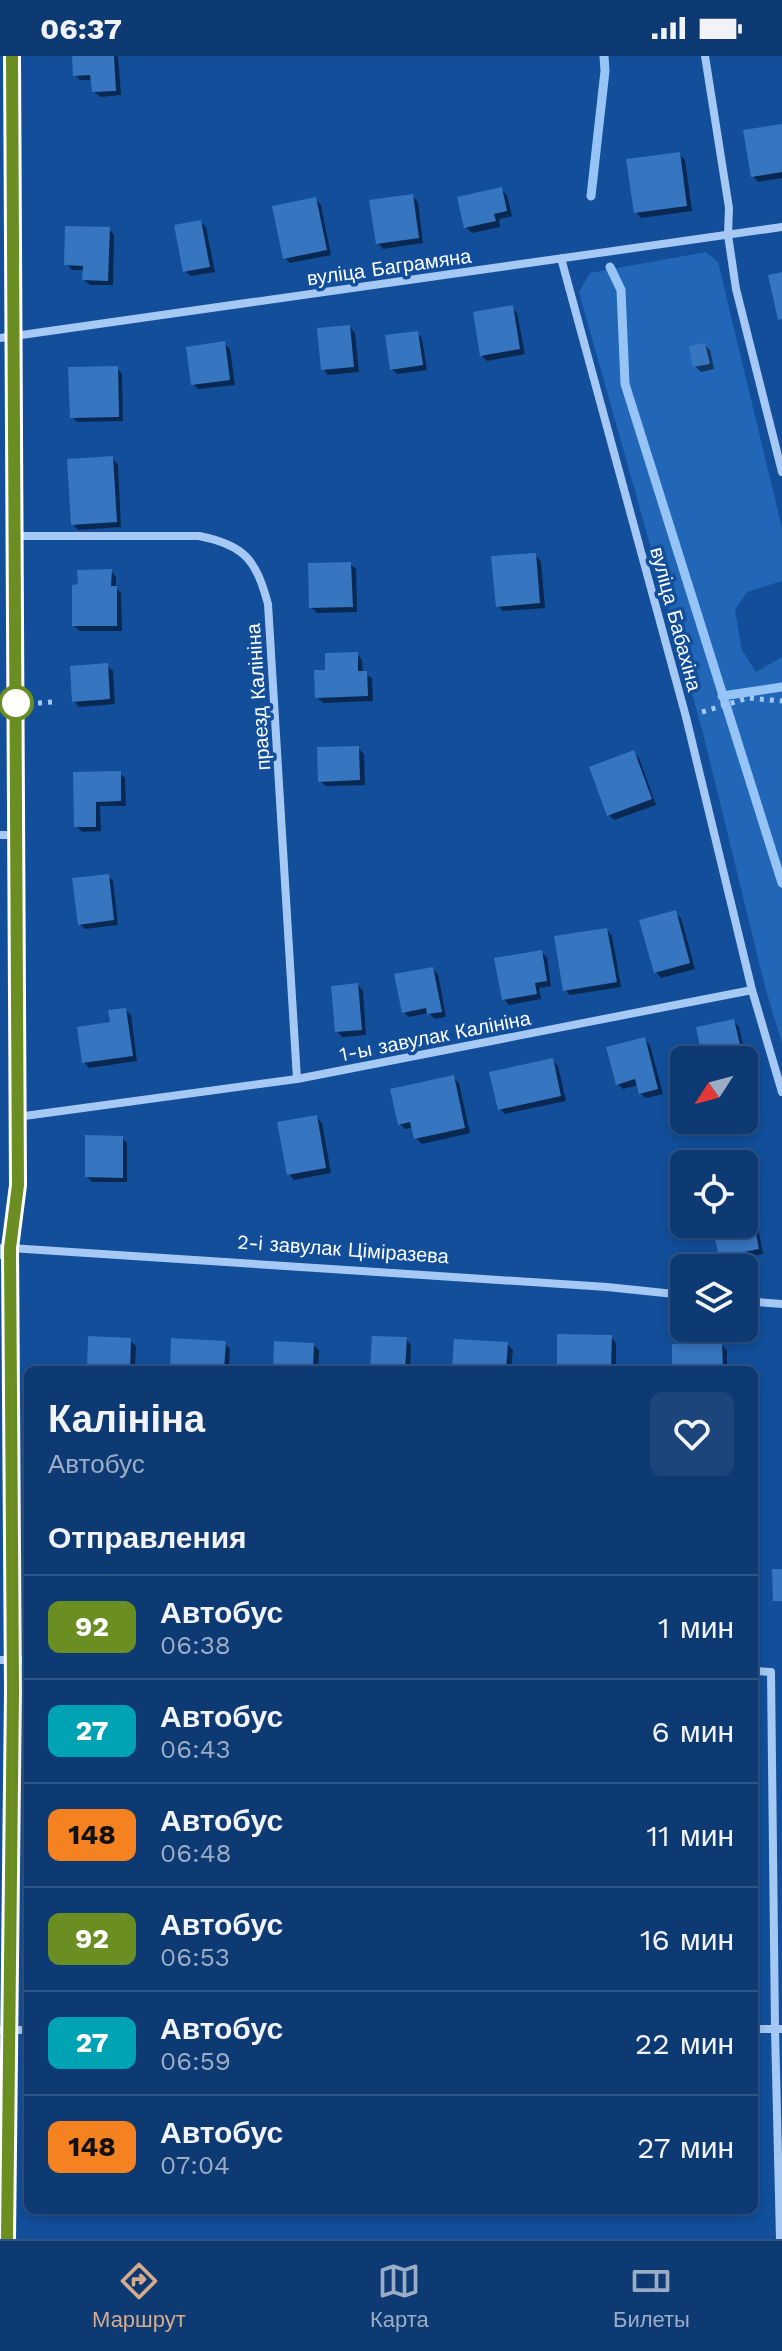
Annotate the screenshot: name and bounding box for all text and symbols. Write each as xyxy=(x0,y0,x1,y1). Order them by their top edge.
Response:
text: 06:37 xyxy=(40,11,122,46)
street label: вуліца Баграмяна xyxy=(305,243,474,290)
street label: вуліца Бабахіна xyxy=(645,544,707,695)
street label: праезд Калініна xyxy=(241,622,275,771)
unlabelled marker xyxy=(0,686,33,720)
street label: 1-ы завулак Калініна xyxy=(337,1006,533,1066)
north arrow xyxy=(670,1046,758,1134)
map controls xyxy=(670,1046,758,1342)
button: locate xyxy=(670,1150,758,1238)
street label: 2-і завулак Ціміразева xyxy=(236,1230,451,1268)
button: layers xyxy=(670,1254,758,1342)
button: heart xyxy=(650,1392,734,1476)
text: Калініна xyxy=(48,1397,205,1441)
text: Автобус xyxy=(48,1449,145,1479)
text: Отправления xyxy=(48,1520,247,1555)
text: Автобус xyxy=(160,1595,283,1630)
text: 92 xyxy=(75,1610,109,1643)
text: 1 мин xyxy=(658,1610,734,1645)
text: 06:38 xyxy=(160,1630,231,1660)
text: Автобус xyxy=(160,1699,283,1734)
text: 27 xyxy=(75,1714,109,1747)
text: 6 мин xyxy=(652,1714,734,1749)
text: 06:43 xyxy=(160,1734,231,1764)
text: Автобус xyxy=(160,1803,283,1838)
text: 148 xyxy=(68,1818,116,1851)
text: 11 мин xyxy=(646,1818,734,1853)
text: 06:48 xyxy=(160,1838,232,1868)
text: Автобус xyxy=(160,1907,283,1942)
text: 92 xyxy=(75,1922,109,1955)
text: 16 мин xyxy=(640,1922,734,1957)
text: 06:53 xyxy=(160,1942,230,1972)
text: Автобус xyxy=(160,2011,283,2046)
text: 27 xyxy=(75,2026,109,2059)
text: 22 мин xyxy=(635,2026,734,2061)
text: 06:59 xyxy=(160,2046,231,2076)
text: Автобус xyxy=(160,2115,283,2150)
text: 148 xyxy=(68,2130,116,2163)
text: 27 мин xyxy=(637,2130,734,2165)
text: 07:04 xyxy=(160,2150,230,2180)
tab: Маршрут xyxy=(92,2259,186,2333)
tab: Карта xyxy=(370,2259,429,2333)
tab: Билеты xyxy=(613,2259,690,2333)

